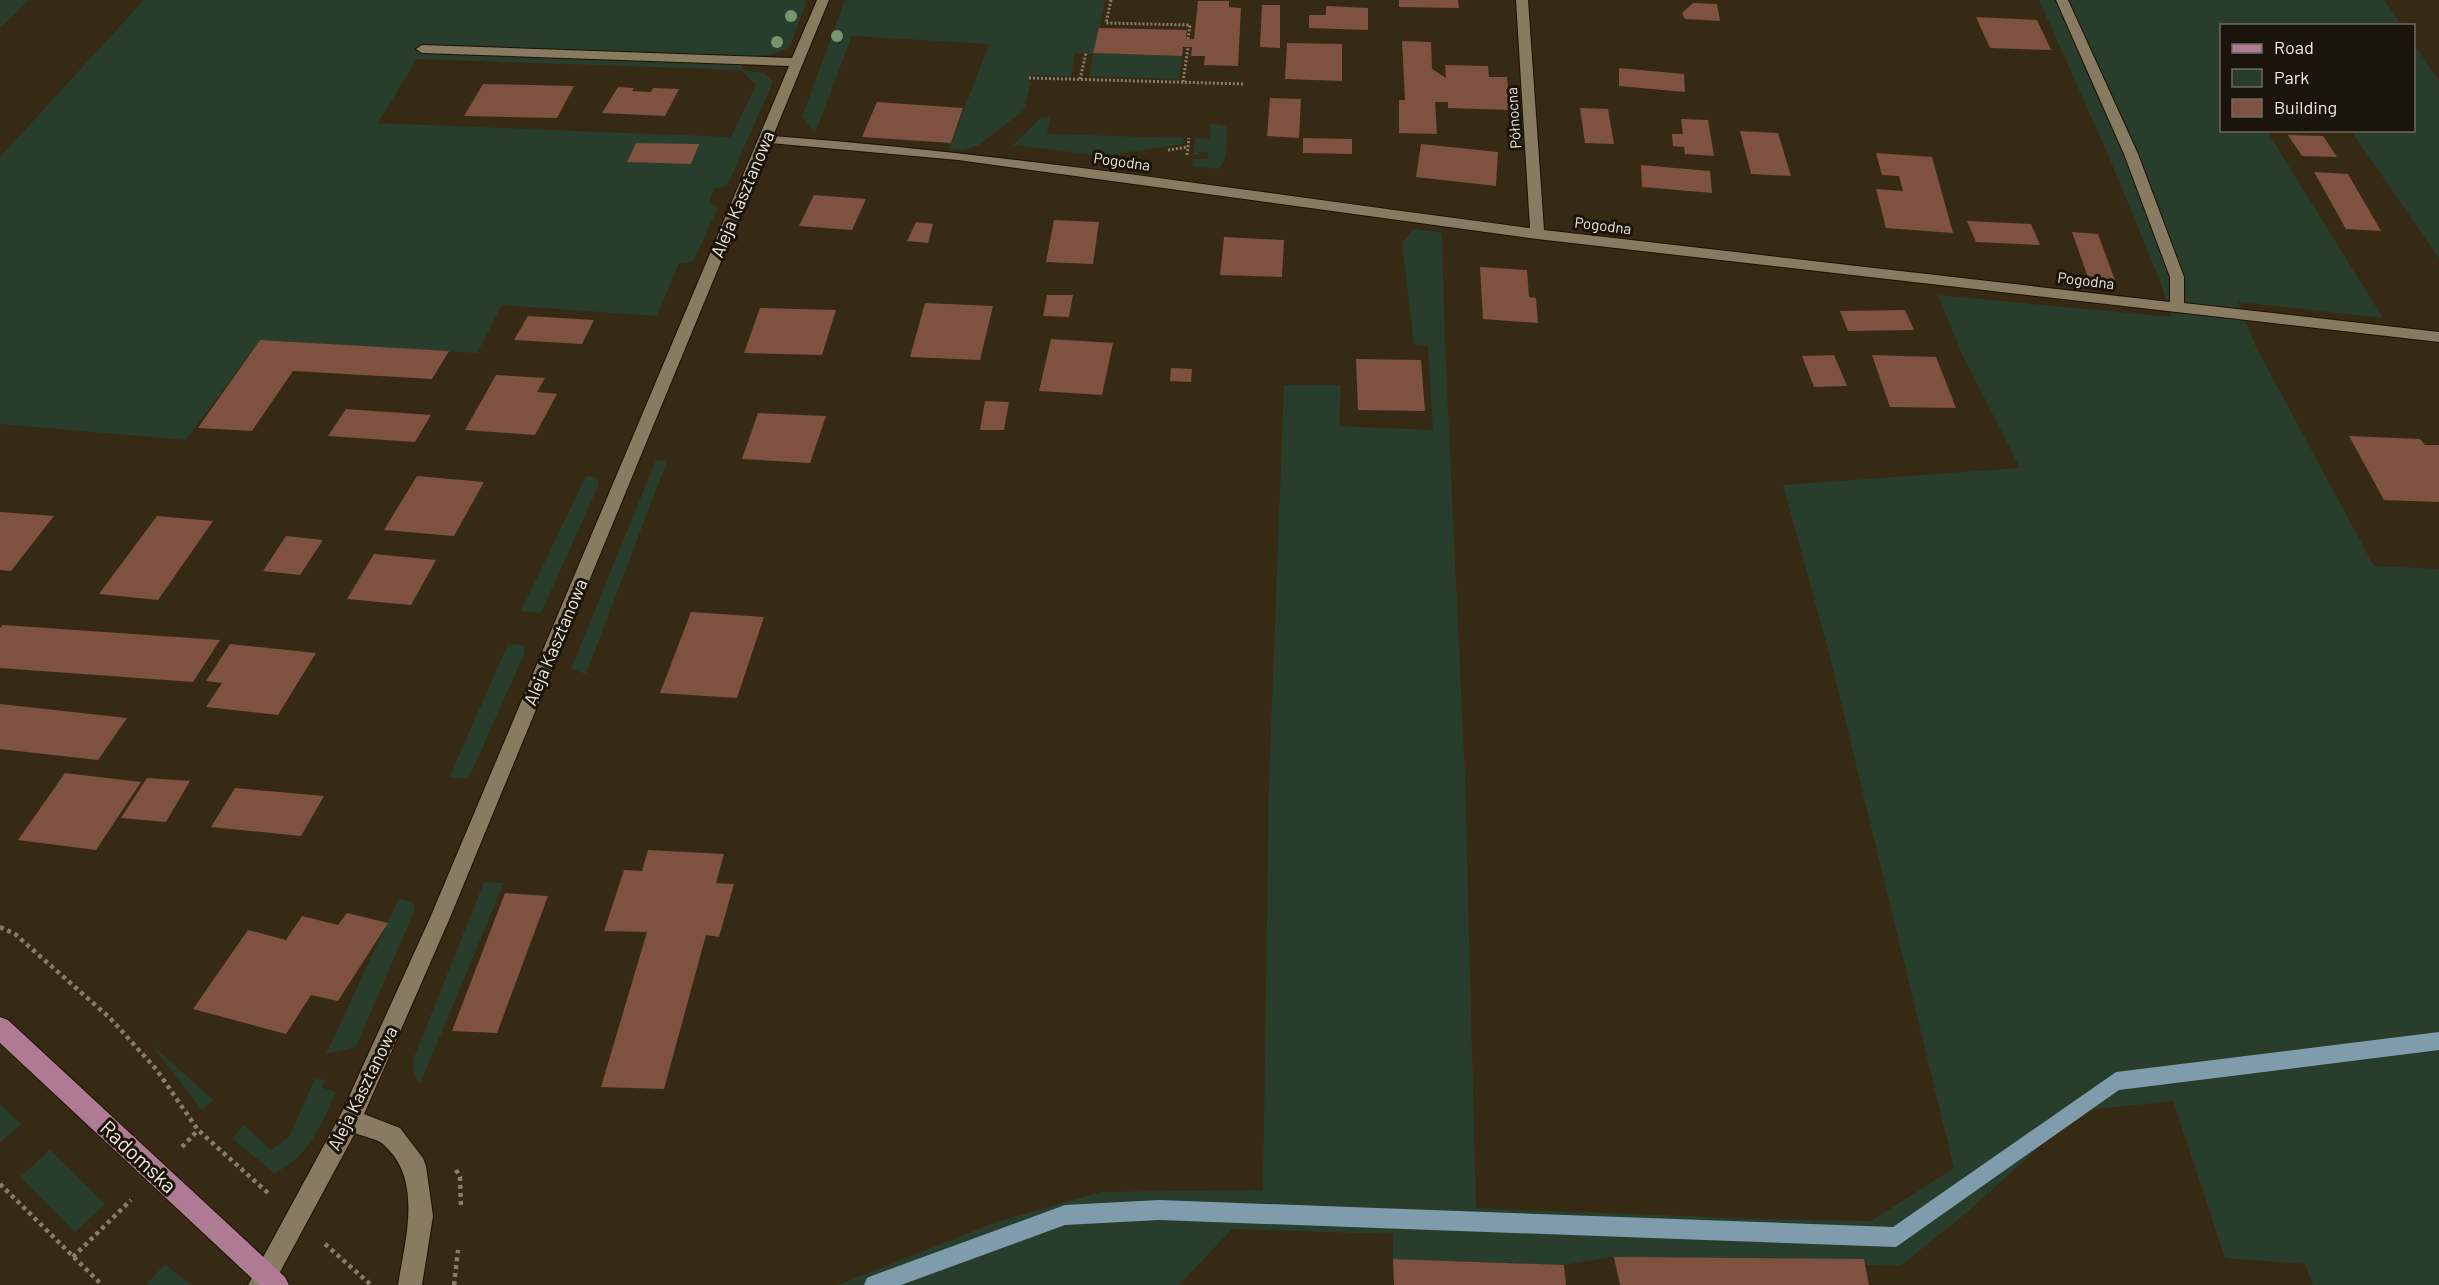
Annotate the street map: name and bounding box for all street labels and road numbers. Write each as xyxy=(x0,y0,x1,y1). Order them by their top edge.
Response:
street label: Północna xyxy=(1502,87,1524,149)
street label: Aleja Kasztanowa xyxy=(705,127,779,261)
street label: Pogodna xyxy=(1093,148,1151,174)
street label: Pogodna xyxy=(1574,213,1632,237)
street label: Pogodna xyxy=(2057,268,2115,292)
street label: Aleja Kasztanowa xyxy=(518,575,592,709)
street label: Aleja Kasztanowa xyxy=(322,1022,402,1154)
street label: Radomska xyxy=(96,1114,182,1198)

